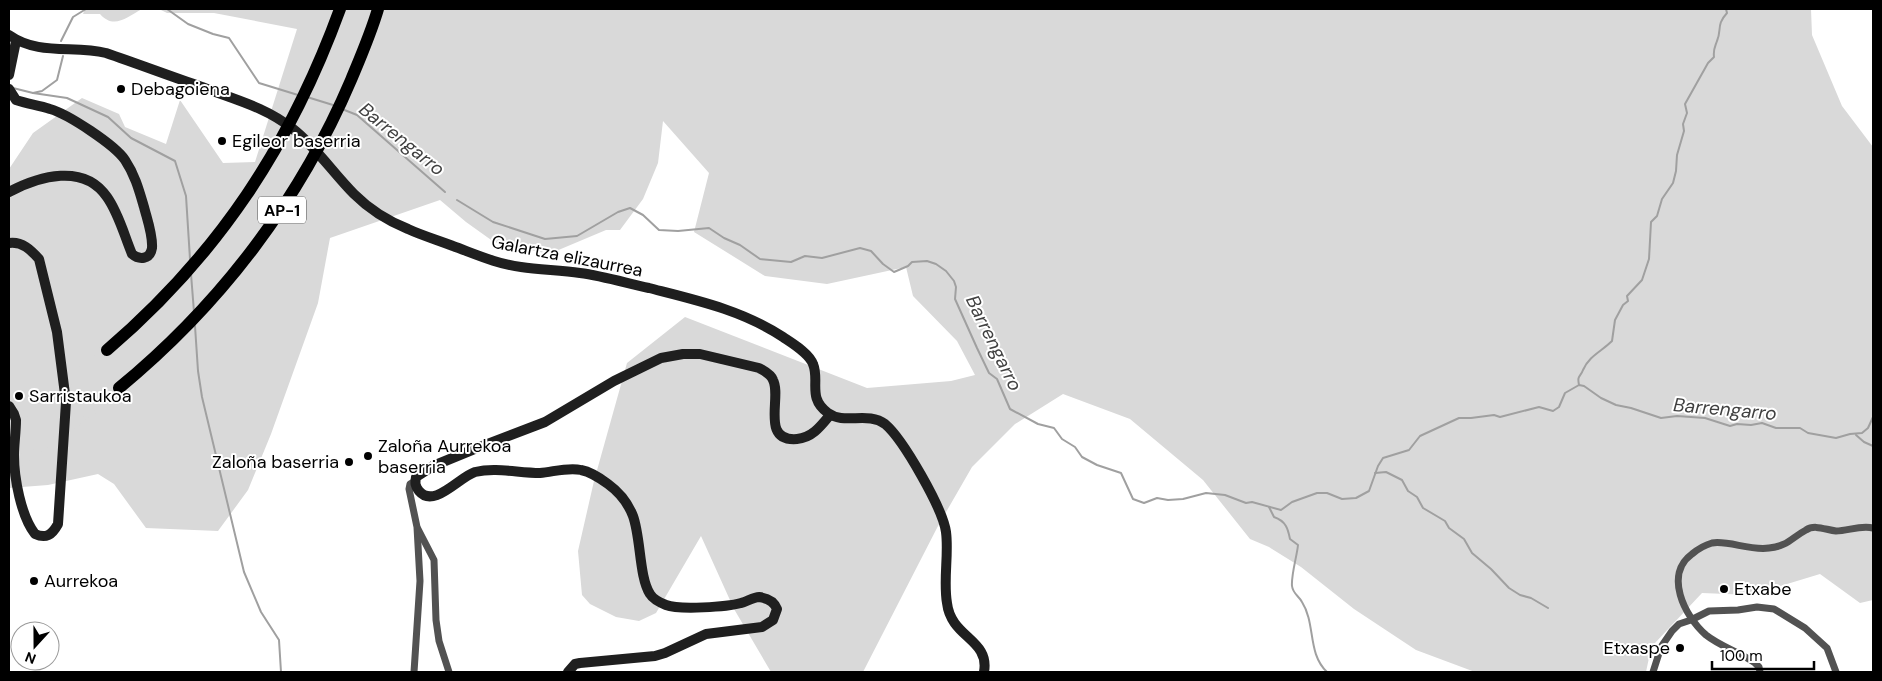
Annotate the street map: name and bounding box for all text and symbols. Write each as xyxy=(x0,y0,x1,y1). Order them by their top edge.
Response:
place label: Debagoiena xyxy=(131,77,230,101)
marker: Debagoiena xyxy=(115,83,127,95)
water label: Barrengarro xyxy=(354,97,450,181)
place label: Egileor baserria xyxy=(232,129,361,153)
marker: Egileor baserria xyxy=(216,135,228,147)
road number: AP-1 xyxy=(258,196,306,224)
street label: Galartza elizaurrea xyxy=(489,230,645,282)
water label: Barrengarro xyxy=(960,291,1028,395)
place label: Sarristaukoa xyxy=(29,384,132,408)
marker: Sarristaukoa xyxy=(13,390,25,402)
water label: Barrengarro xyxy=(1672,392,1778,426)
place label: Zaloña Aurrekoa baserria xyxy=(378,434,511,479)
place label: Zaloña baserria xyxy=(212,450,339,474)
marker: Zaloña Aurrekoa baserria xyxy=(362,450,374,462)
marker: Zaloña baserria xyxy=(343,456,355,468)
place label: Aurrekoa xyxy=(44,569,118,593)
marker: Aurrekoa xyxy=(28,575,40,587)
place label: Etxabe xyxy=(1734,577,1791,601)
marker: Etxabe xyxy=(1718,583,1730,595)
north arrow xyxy=(10,621,60,671)
place label: Etxaspe xyxy=(1604,636,1670,660)
scale bar xyxy=(1712,638,1814,670)
marker: Etxaspe xyxy=(1674,642,1686,654)
text: 100 m xyxy=(1720,646,1763,666)
text: N xyxy=(22,648,38,668)

